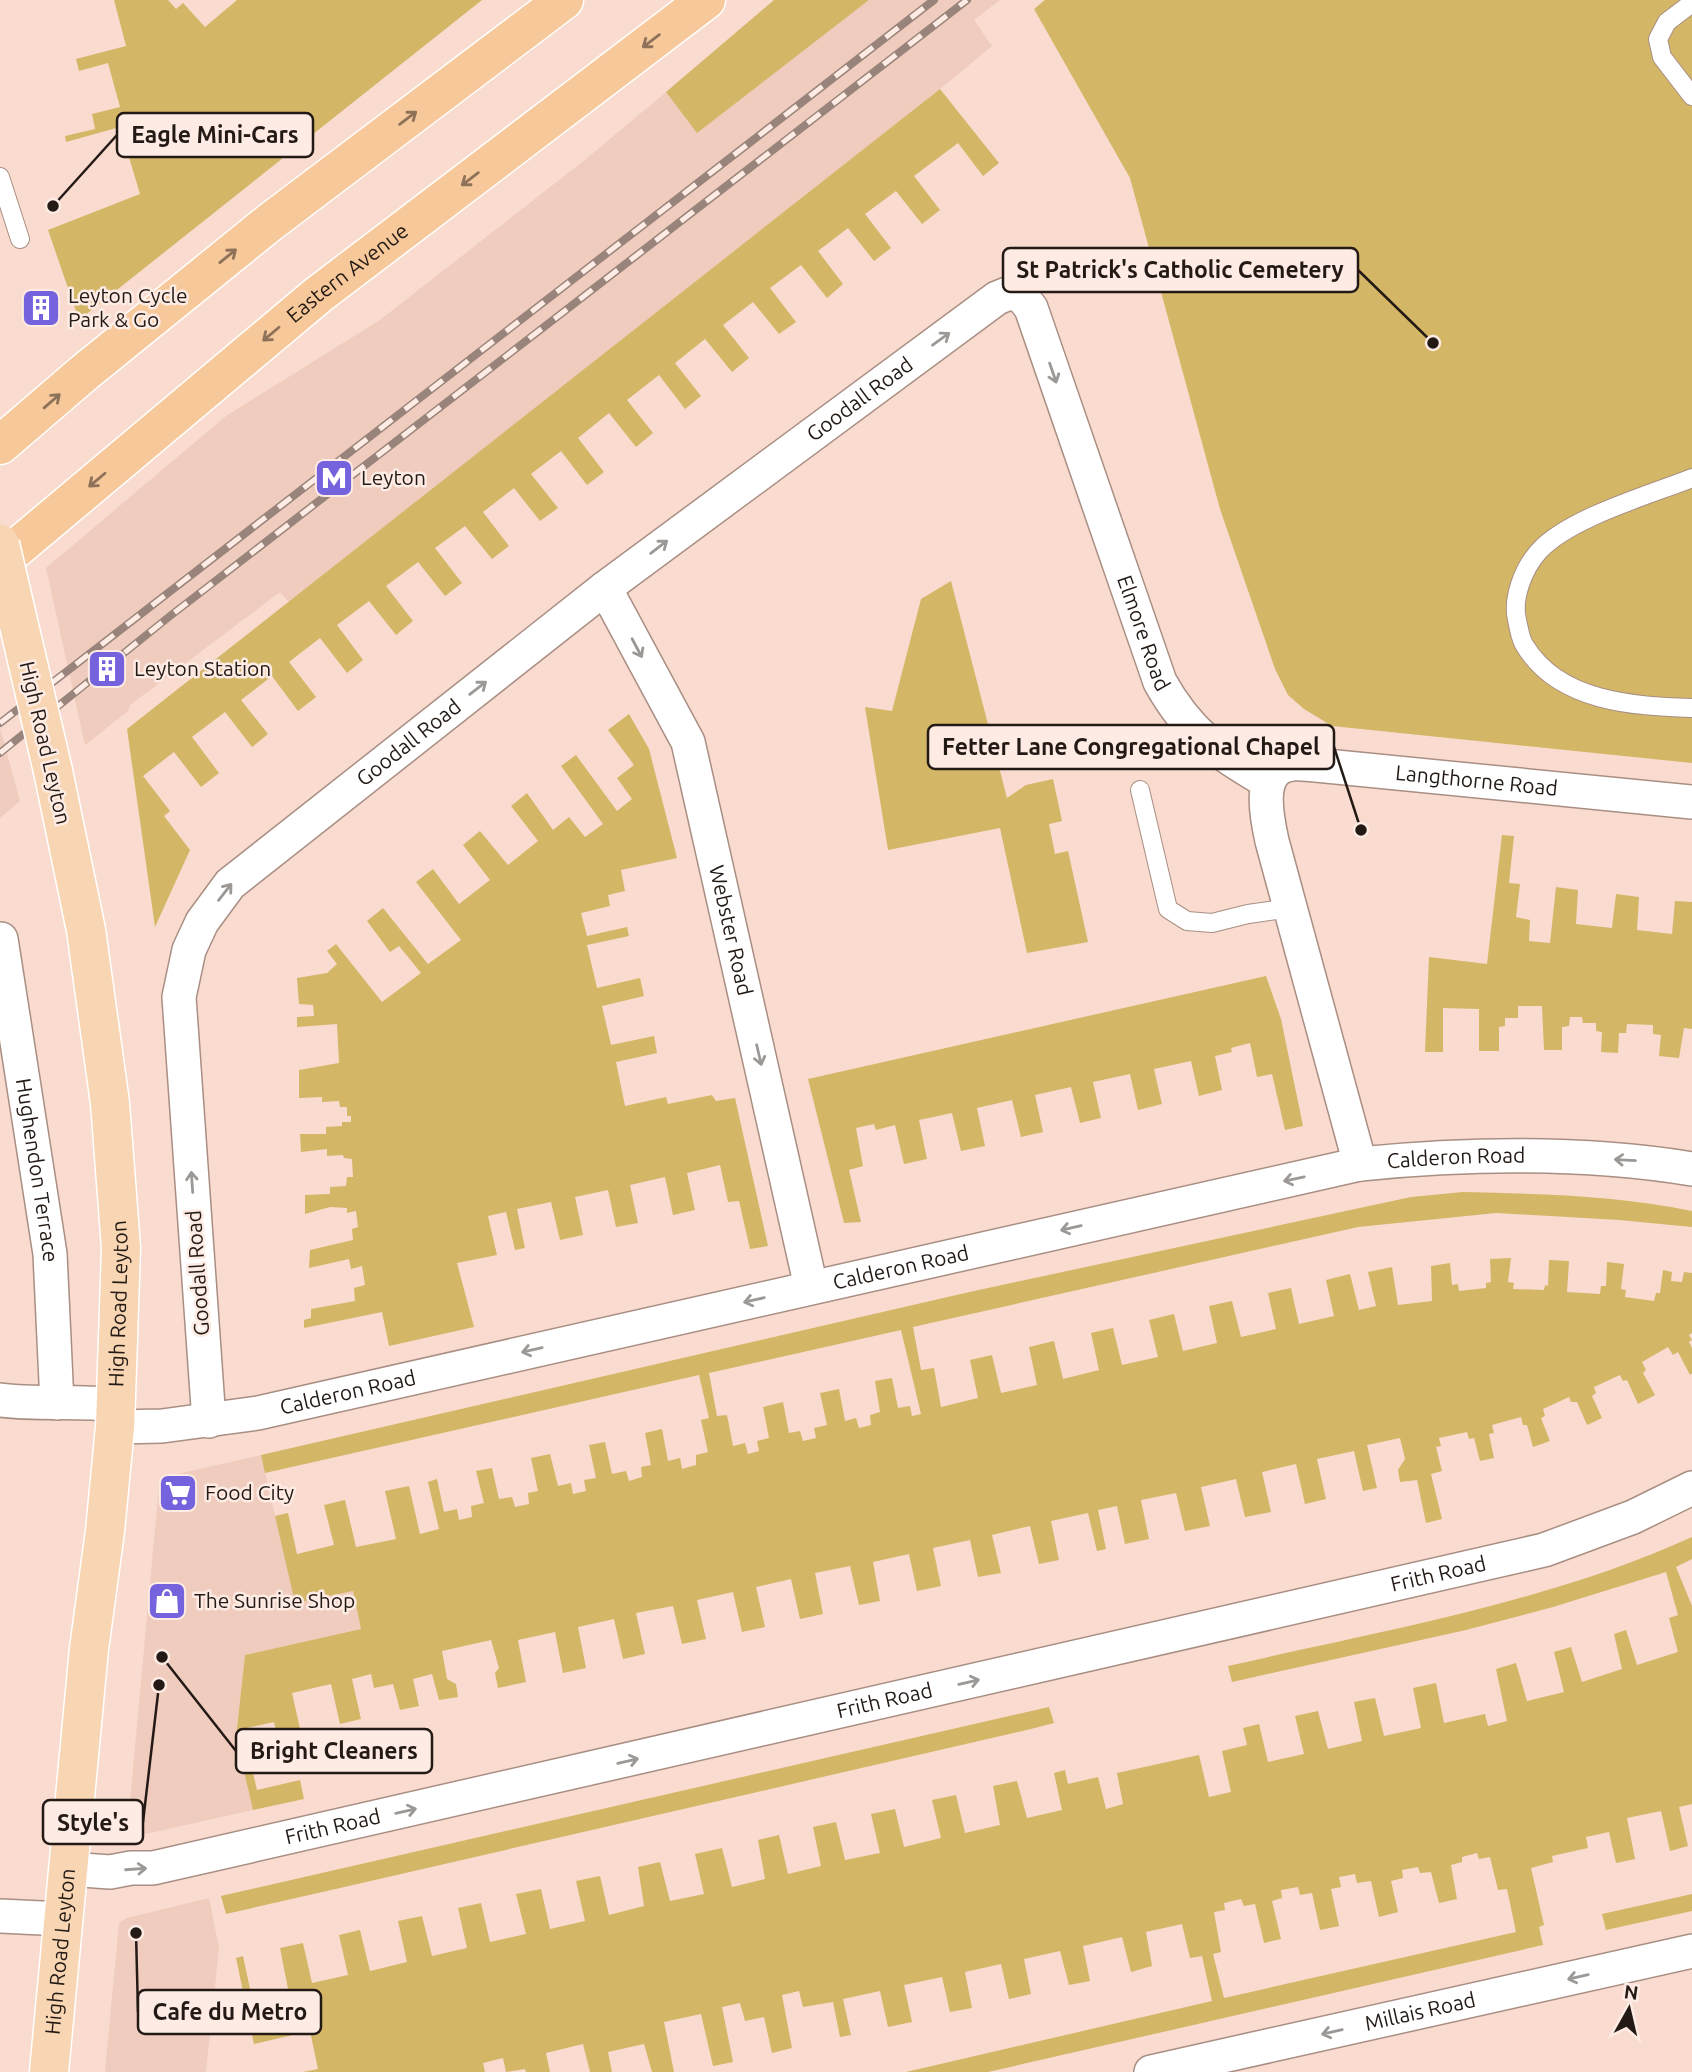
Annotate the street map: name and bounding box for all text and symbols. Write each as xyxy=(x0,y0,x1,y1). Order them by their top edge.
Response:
one-way arrow xyxy=(642,34,661,49)
one-way arrow xyxy=(398,110,417,125)
callout: Eagle Mini-Cars xyxy=(117,113,313,157)
text: Eagle Mini-Cars xyxy=(131,122,299,147)
one-way arrow xyxy=(461,171,480,186)
street label: Eastern Avenue xyxy=(281,218,412,327)
callout: St Patrick's Catholic Cemetery xyxy=(1003,248,1358,292)
one-way arrow xyxy=(218,249,236,264)
text: St Patrick's Catholic Cemetery xyxy=(1016,257,1344,282)
place label: Leyton Cycle Park & Go xyxy=(68,283,188,331)
building icon: Leyton Cycle Park & Go xyxy=(20,287,62,329)
one-way arrow xyxy=(263,326,281,342)
one-way arrow xyxy=(931,332,950,347)
street label: Goodall Road xyxy=(802,352,917,446)
one-way arrow xyxy=(1048,361,1060,383)
one-way arrow xyxy=(42,393,60,409)
metro station icon: Leyton xyxy=(313,457,355,499)
place label: Leyton xyxy=(361,465,426,489)
one-way arrow xyxy=(89,472,107,488)
one-way arrow xyxy=(649,540,668,554)
street label: Elmore Road xyxy=(1113,572,1176,695)
one-way arrow xyxy=(631,637,644,658)
building icon: Leyton Station xyxy=(86,648,128,690)
place label: Leyton Station xyxy=(134,656,271,680)
street label: High Road Leyton xyxy=(16,659,76,827)
one-way arrow xyxy=(468,681,486,696)
street label: Goodall Road xyxy=(351,694,465,790)
callout: Fetter Lane Congregational Chapel xyxy=(928,725,1334,769)
text: Fetter Lane Congregational Chapel xyxy=(942,734,1320,759)
street label: Langthorne Road xyxy=(1394,760,1559,800)
street label: Webster Road xyxy=(705,863,758,998)
one-way arrow xyxy=(217,884,232,902)
one-way arrow xyxy=(752,1043,766,1066)
street label: Hughendon Terrace xyxy=(12,1076,63,1263)
street label: Calderon Road xyxy=(1386,1143,1525,1172)
one-way arrow xyxy=(1613,1153,1636,1166)
one-way arrow xyxy=(185,1171,198,1194)
one-way arrow xyxy=(1283,1172,1306,1186)
street label: Goodall Road xyxy=(181,1209,213,1337)
street label: High Road Leyton xyxy=(103,1219,132,1387)
one-way arrow xyxy=(1060,1221,1083,1235)
street label: Calderon Road xyxy=(830,1240,971,1294)
one-way arrow xyxy=(743,1293,766,1307)
one-way arrow xyxy=(521,1344,544,1357)
street label: Calderon Road xyxy=(277,1365,418,1419)
supermarket icon: Food City xyxy=(157,1472,199,1514)
place label: Food City xyxy=(205,1480,294,1504)
street label: Frith Road xyxy=(1388,1551,1488,1596)
shop icon: The Sunrise Shop xyxy=(146,1580,188,1622)
place label: The Sunrise Shop xyxy=(194,1588,355,1612)
one-way arrow xyxy=(957,1675,980,1689)
street label: Frith Road xyxy=(834,1677,935,1722)
callout: Bright Cleaners xyxy=(236,1729,432,1773)
text: Bright Cleaners xyxy=(250,1738,418,1763)
one-way arrow xyxy=(616,1753,639,1767)
callout: Style's xyxy=(43,1800,143,1844)
street label: Frith Road xyxy=(283,1803,383,1848)
one-way arrow xyxy=(394,1803,417,1817)
text: Style's xyxy=(57,1810,129,1835)
one-way arrow xyxy=(124,1862,147,1875)
street label: High Road Leyton xyxy=(40,1867,79,2036)
one-way arrow xyxy=(1567,1971,1590,1984)
north arrow xyxy=(1594,1974,1664,2044)
text: N xyxy=(1623,1980,1640,2004)
street label: Millais Road xyxy=(1363,1987,1478,2035)
callout: Cafe du Metro xyxy=(138,1990,321,2034)
text: Cafe du Metro xyxy=(153,1999,307,2024)
one-way arrow xyxy=(1321,2025,1344,2039)

